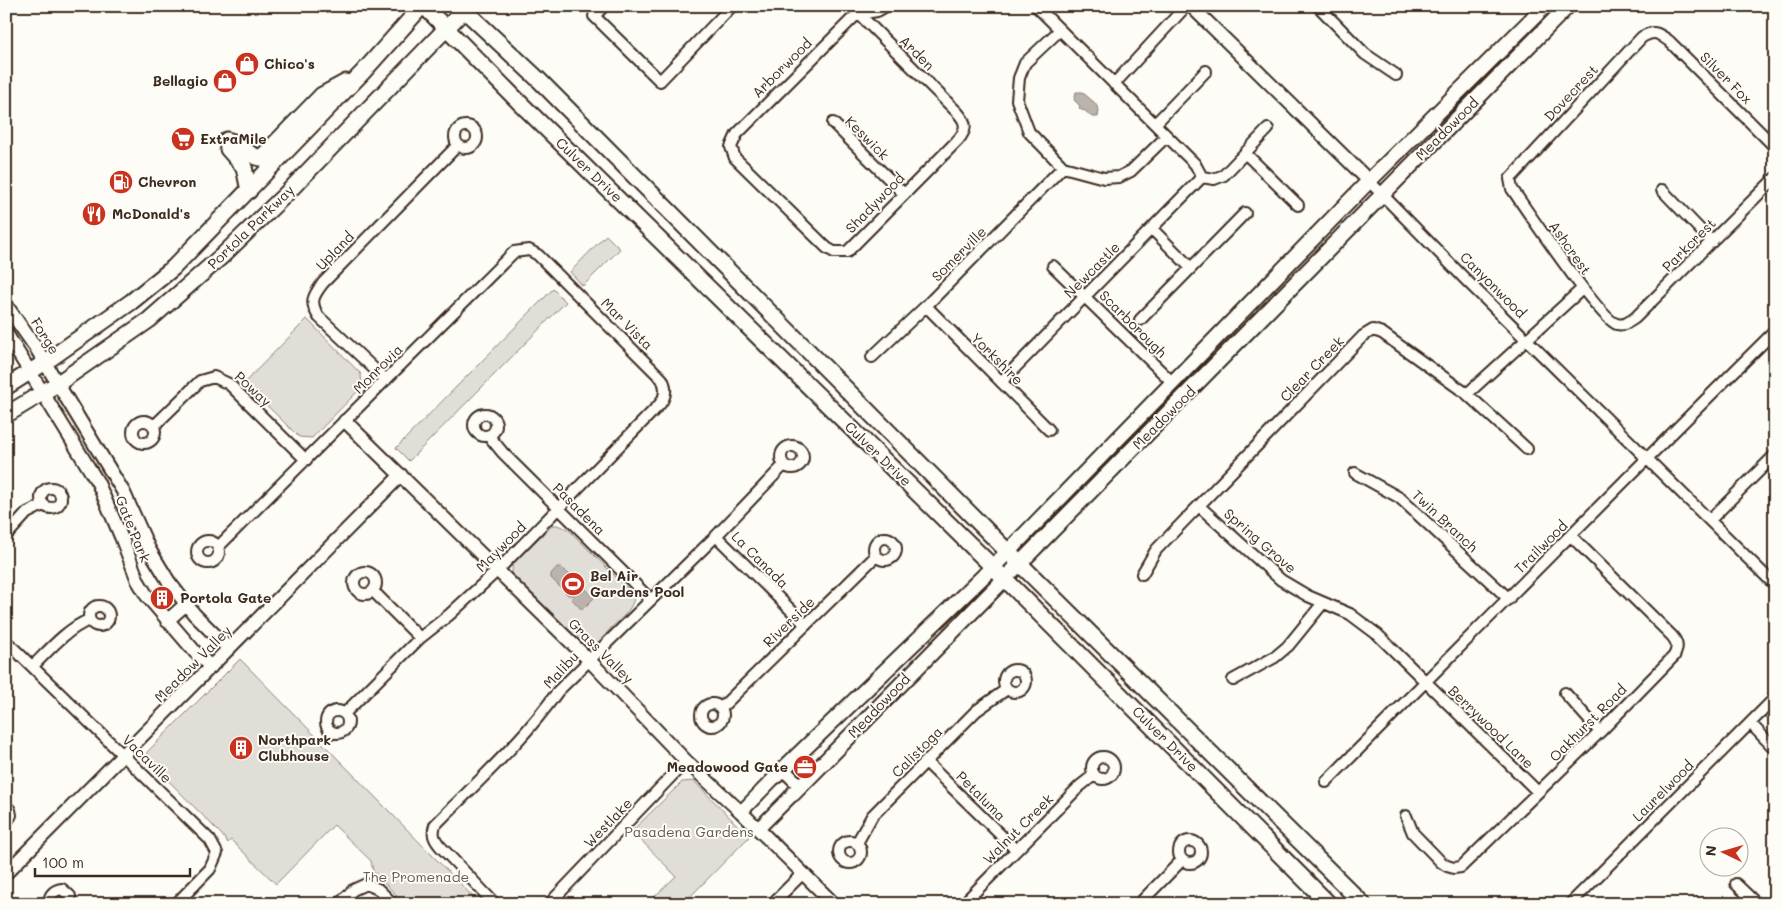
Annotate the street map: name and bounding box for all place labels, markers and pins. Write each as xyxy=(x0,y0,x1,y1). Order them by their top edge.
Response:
shop icon: Chico's xyxy=(234,51,260,77)
place label: Chico's xyxy=(264,54,315,73)
shop icon: Bellagio xyxy=(212,68,238,94)
place label: Bellagio xyxy=(152,71,208,90)
supermarket icon: ExtraMile xyxy=(170,126,196,152)
place label: ExtraMile xyxy=(200,129,267,148)
fuel station icon: Chevron xyxy=(108,169,134,195)
place label: Chevron xyxy=(138,172,196,191)
restaurant icon: McDonald's xyxy=(81,201,107,227)
place label: McDonald's xyxy=(112,204,190,223)
place label: Bel Air Gardens Pool xyxy=(590,566,684,601)
sports icon: Bel Air Gardens Pool xyxy=(560,571,586,597)
building icon: Portola Gate xyxy=(149,585,175,611)
place label: Portola Gate xyxy=(180,588,271,607)
place label: Northpark Clubhouse xyxy=(258,730,331,765)
building icon: Northpark Clubhouse xyxy=(228,735,254,761)
office icon: Meadowood Gate xyxy=(792,754,818,780)
place label: Meadowood Gate xyxy=(667,757,788,776)

